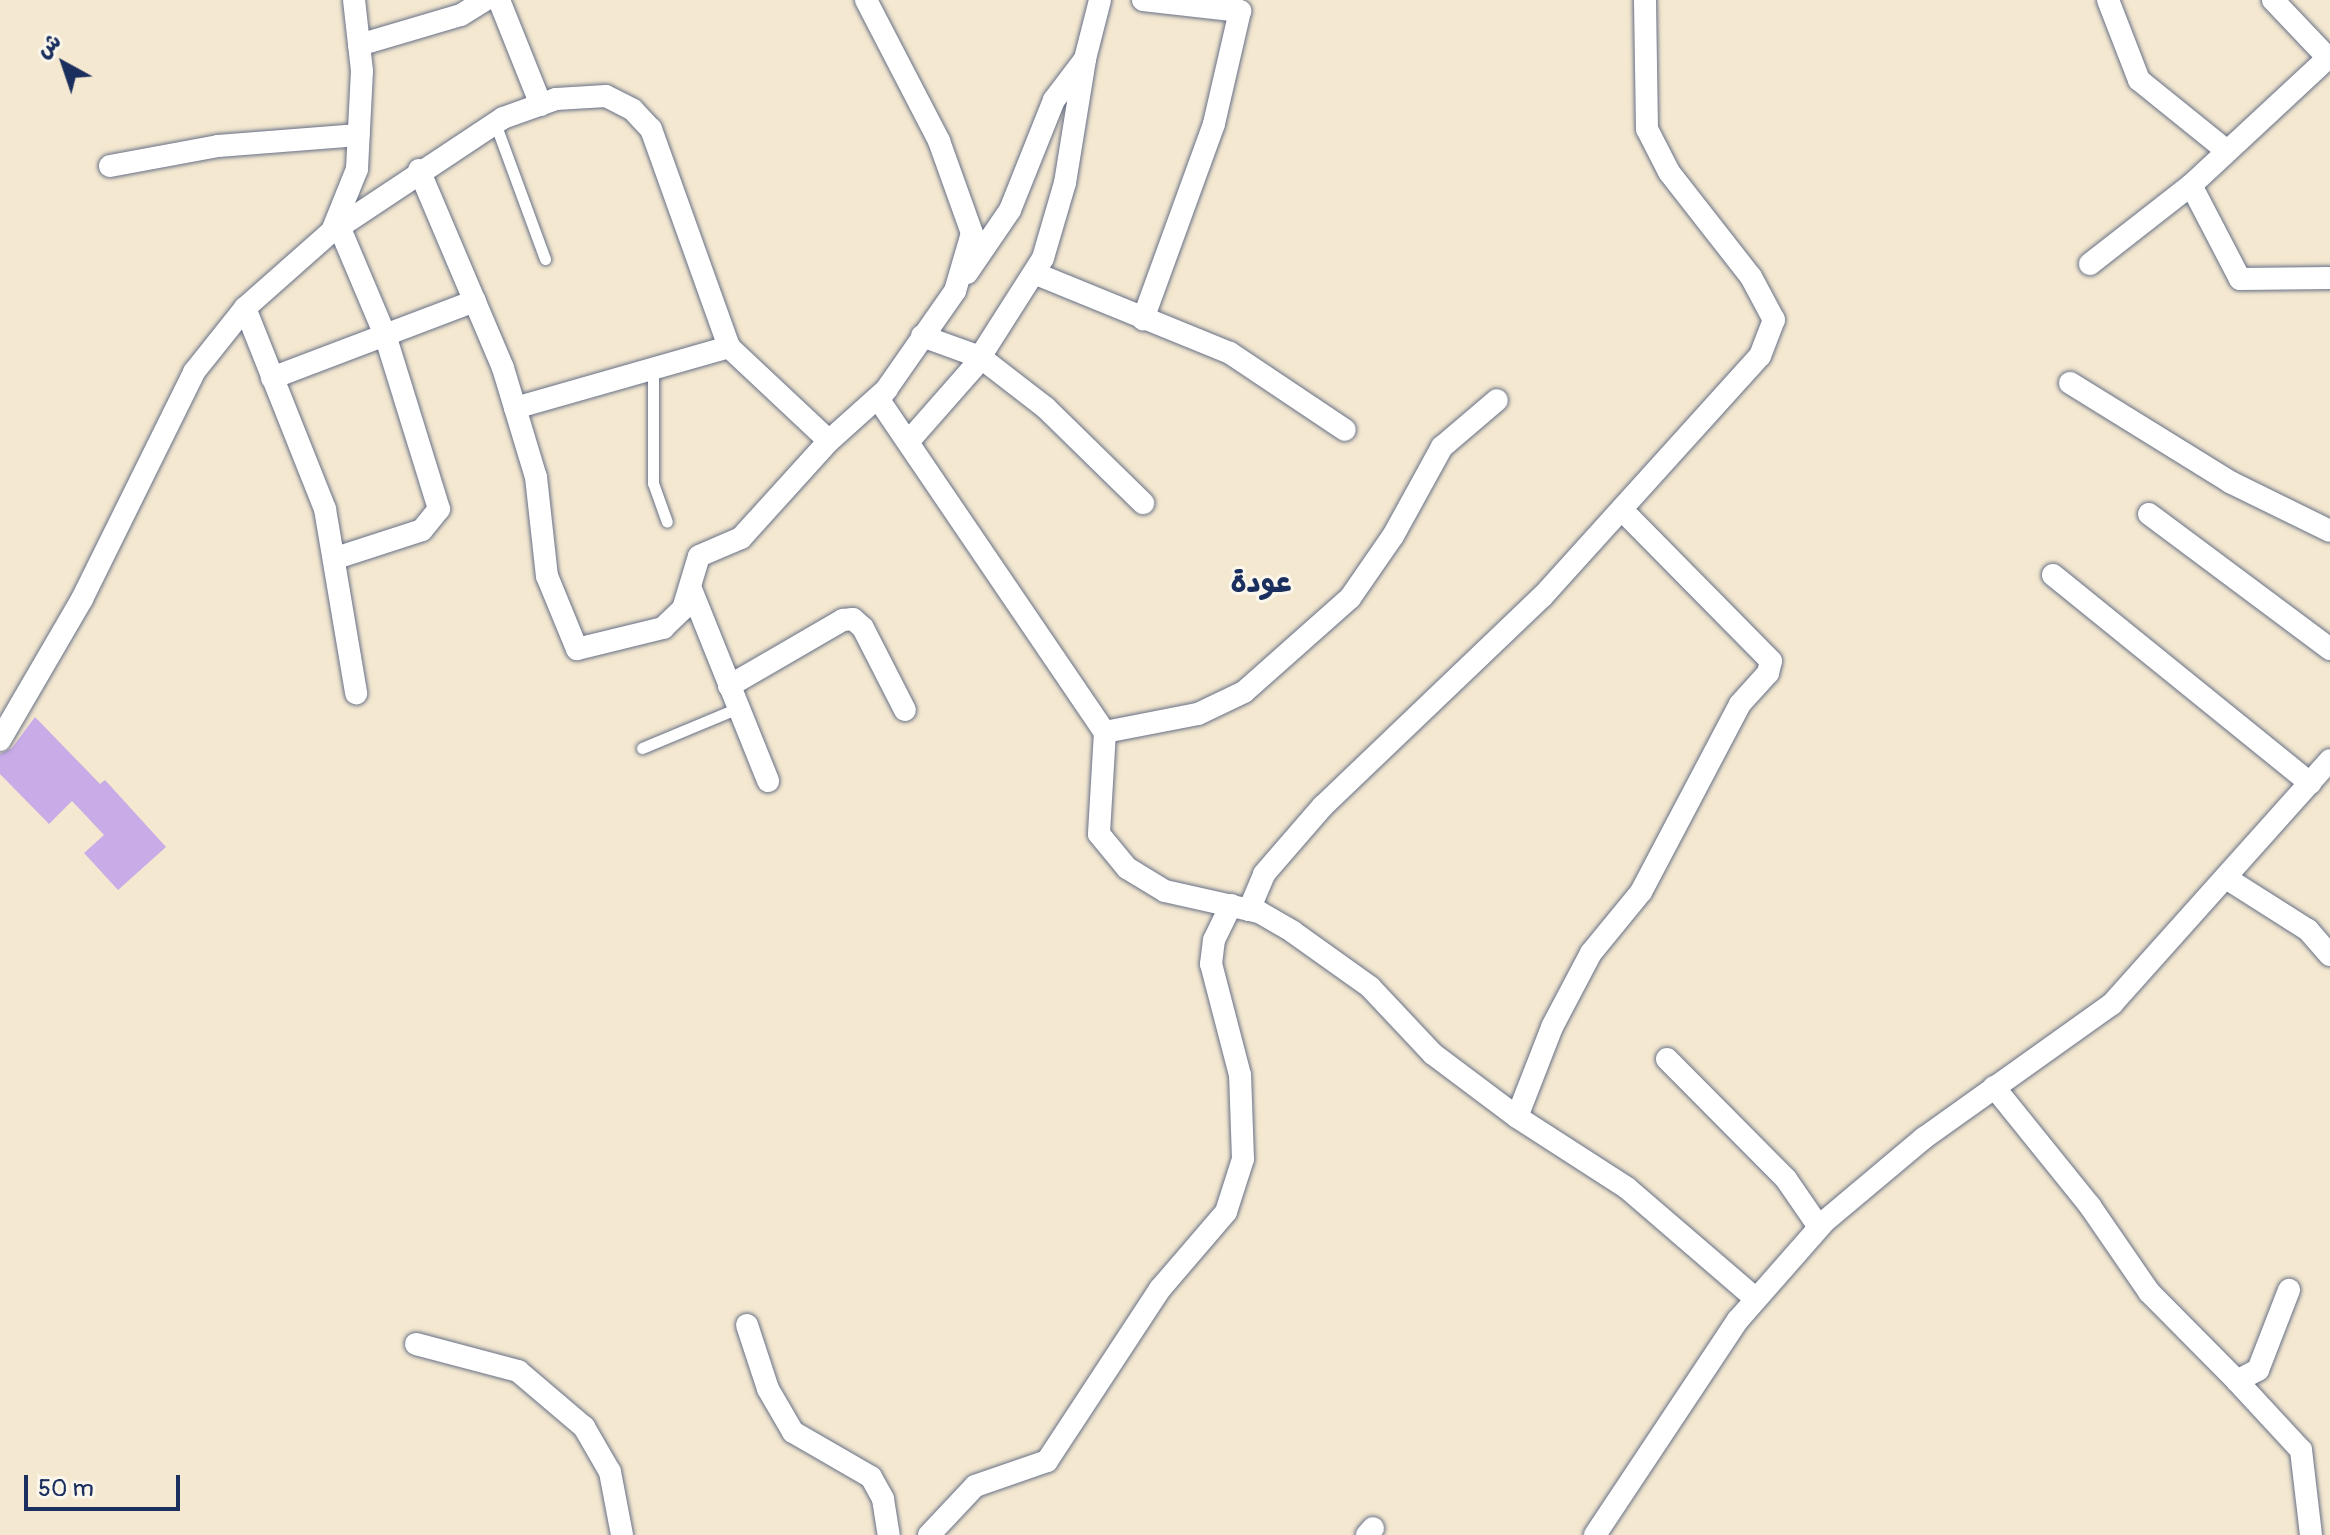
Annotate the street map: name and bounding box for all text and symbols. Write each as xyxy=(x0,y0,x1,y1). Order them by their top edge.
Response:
north arrow xyxy=(24,24,104,104)
text: ش xyxy=(30,27,67,64)
district label: عودة xyxy=(1230,565,1292,601)
scale bar xyxy=(28,1459,184,1509)
text: 50 m xyxy=(38,1474,94,1503)

